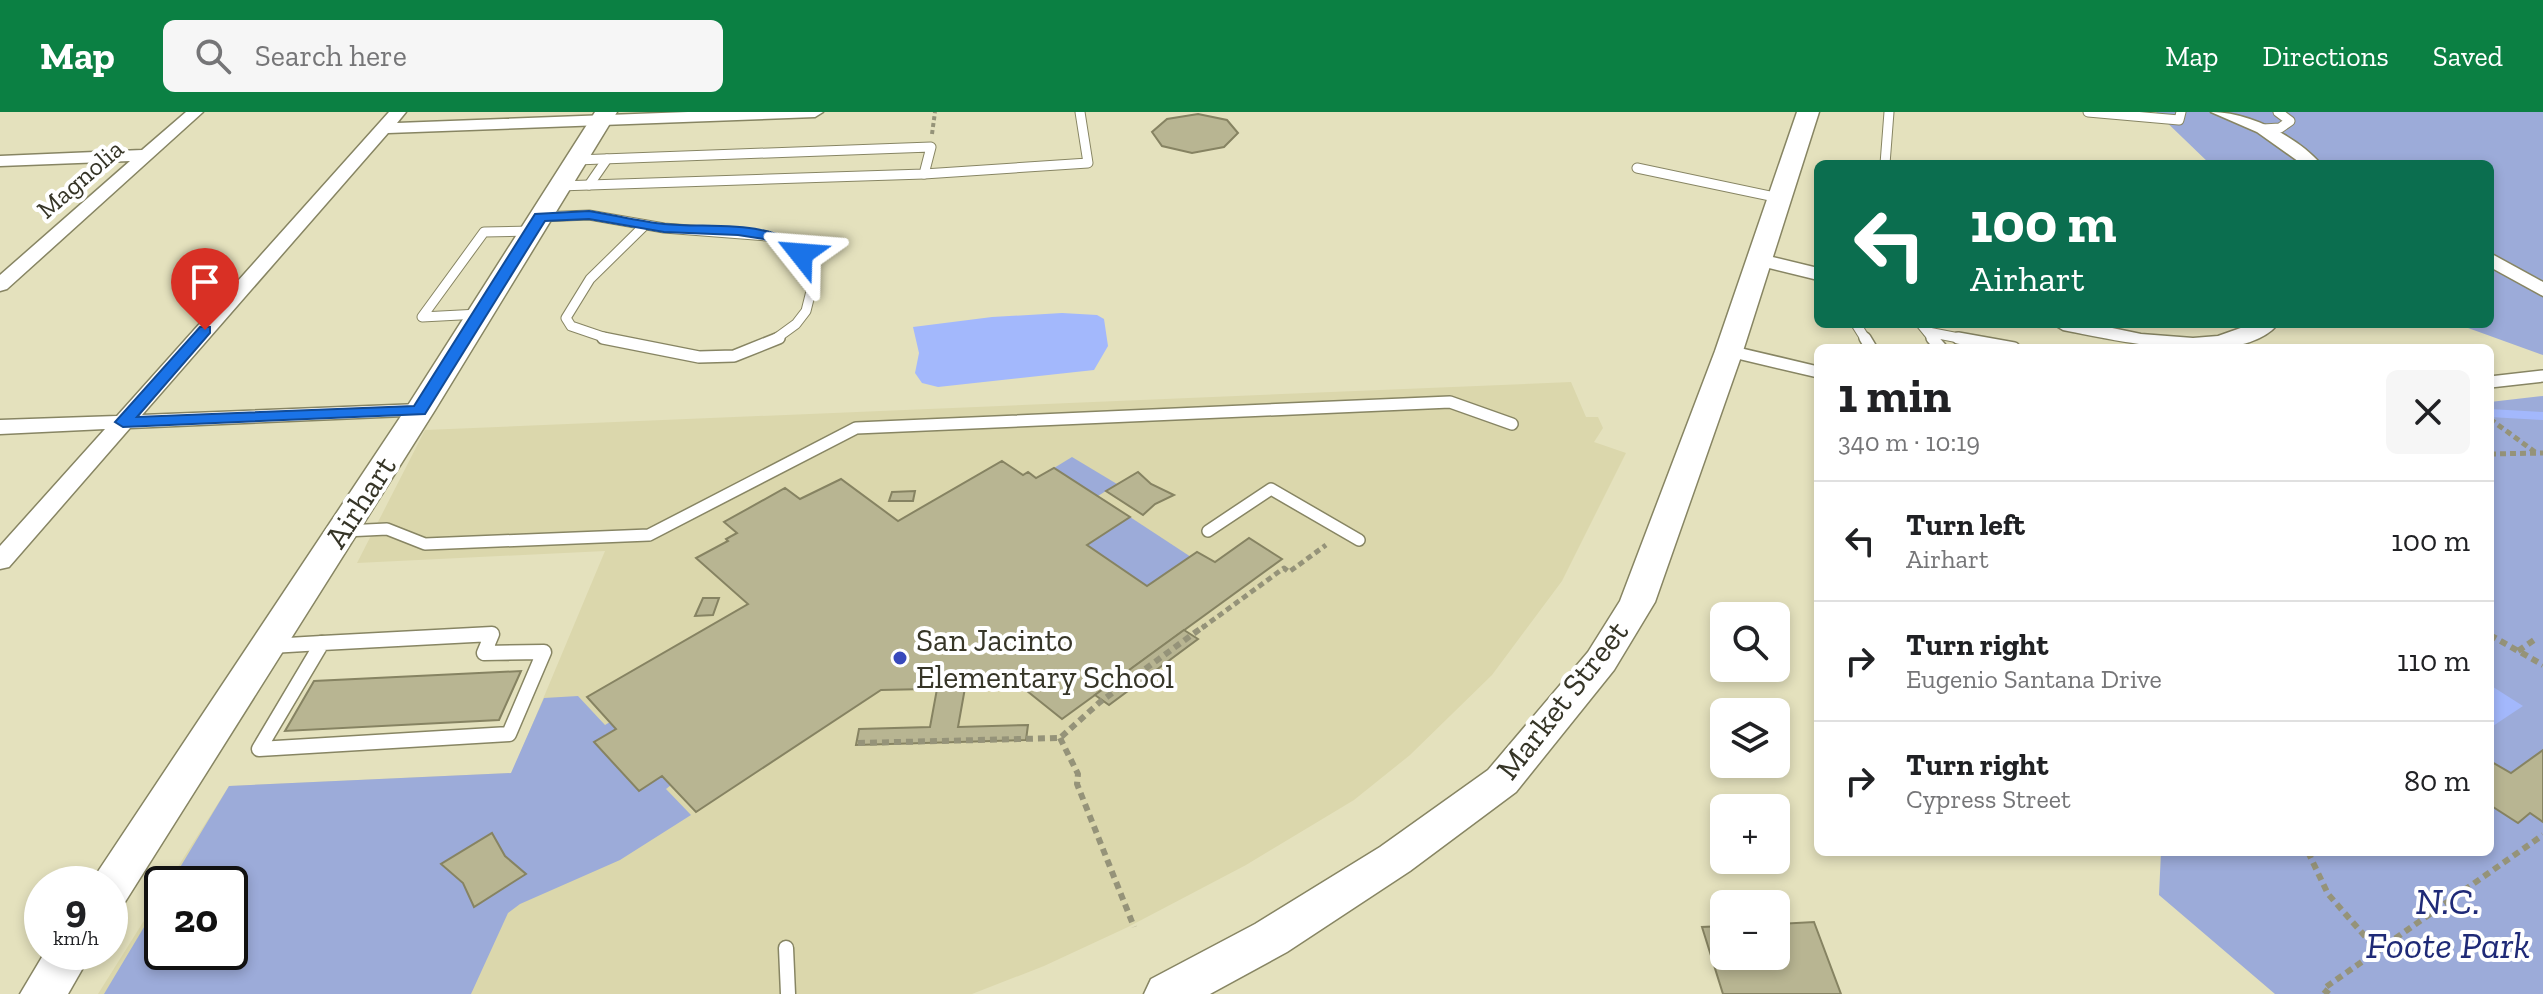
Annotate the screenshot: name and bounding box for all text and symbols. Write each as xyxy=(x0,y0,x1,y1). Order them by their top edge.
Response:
search box xyxy=(163,20,723,92)
text: Map xyxy=(40,33,115,79)
icon: search xyxy=(191,34,235,78)
text: Search here xyxy=(255,38,407,74)
text: Map xyxy=(2165,40,2218,73)
text: Directions xyxy=(2262,40,2389,73)
text: Saved xyxy=(2433,40,2503,73)
street label: Magnolia xyxy=(30,132,130,225)
text: 100 m xyxy=(1970,189,2117,256)
icon: left xyxy=(1838,192,1942,296)
position arrow xyxy=(759,212,843,296)
pin xyxy=(171,248,239,330)
text: Airhart xyxy=(1970,257,2084,300)
icon: arrive xyxy=(183,260,227,304)
text: 1 min xyxy=(1838,367,1951,424)
button: close xyxy=(2386,370,2470,454)
text: 340 m · 10:19 xyxy=(1838,426,1980,458)
street label: Airhart xyxy=(316,449,404,555)
text: Turn left xyxy=(1906,507,2025,543)
icon: left xyxy=(1838,519,1882,563)
text: 100 m xyxy=(2391,523,2470,559)
text: Airhart xyxy=(1906,543,1989,575)
map controls xyxy=(1710,602,1790,970)
button: search xyxy=(1710,602,1790,682)
street label: Market Street xyxy=(1488,613,1636,787)
place label: San Jacinto Elementary School xyxy=(916,621,1174,696)
text: Turn right xyxy=(1906,627,2048,663)
icon: right xyxy=(1838,639,1882,683)
text: 110 m xyxy=(2397,643,2470,679)
marker: San Jacinto Elementary School xyxy=(891,649,909,667)
text: Eugenio Santana Drive xyxy=(1906,663,2162,695)
button: layers xyxy=(1710,698,1790,778)
text: Turn right xyxy=(1906,747,2048,783)
icon: right xyxy=(1838,759,1882,803)
text: 80 m xyxy=(2404,763,2470,799)
text: Cypress Street xyxy=(1906,783,2071,815)
button: + xyxy=(1710,794,1790,874)
speed limit sign: 20 xyxy=(144,866,248,970)
park label: N.C. Foote Park xyxy=(2366,878,2530,968)
text: 9 xyxy=(65,884,87,932)
button: − xyxy=(1710,890,1790,970)
text: km/h xyxy=(53,926,99,950)

